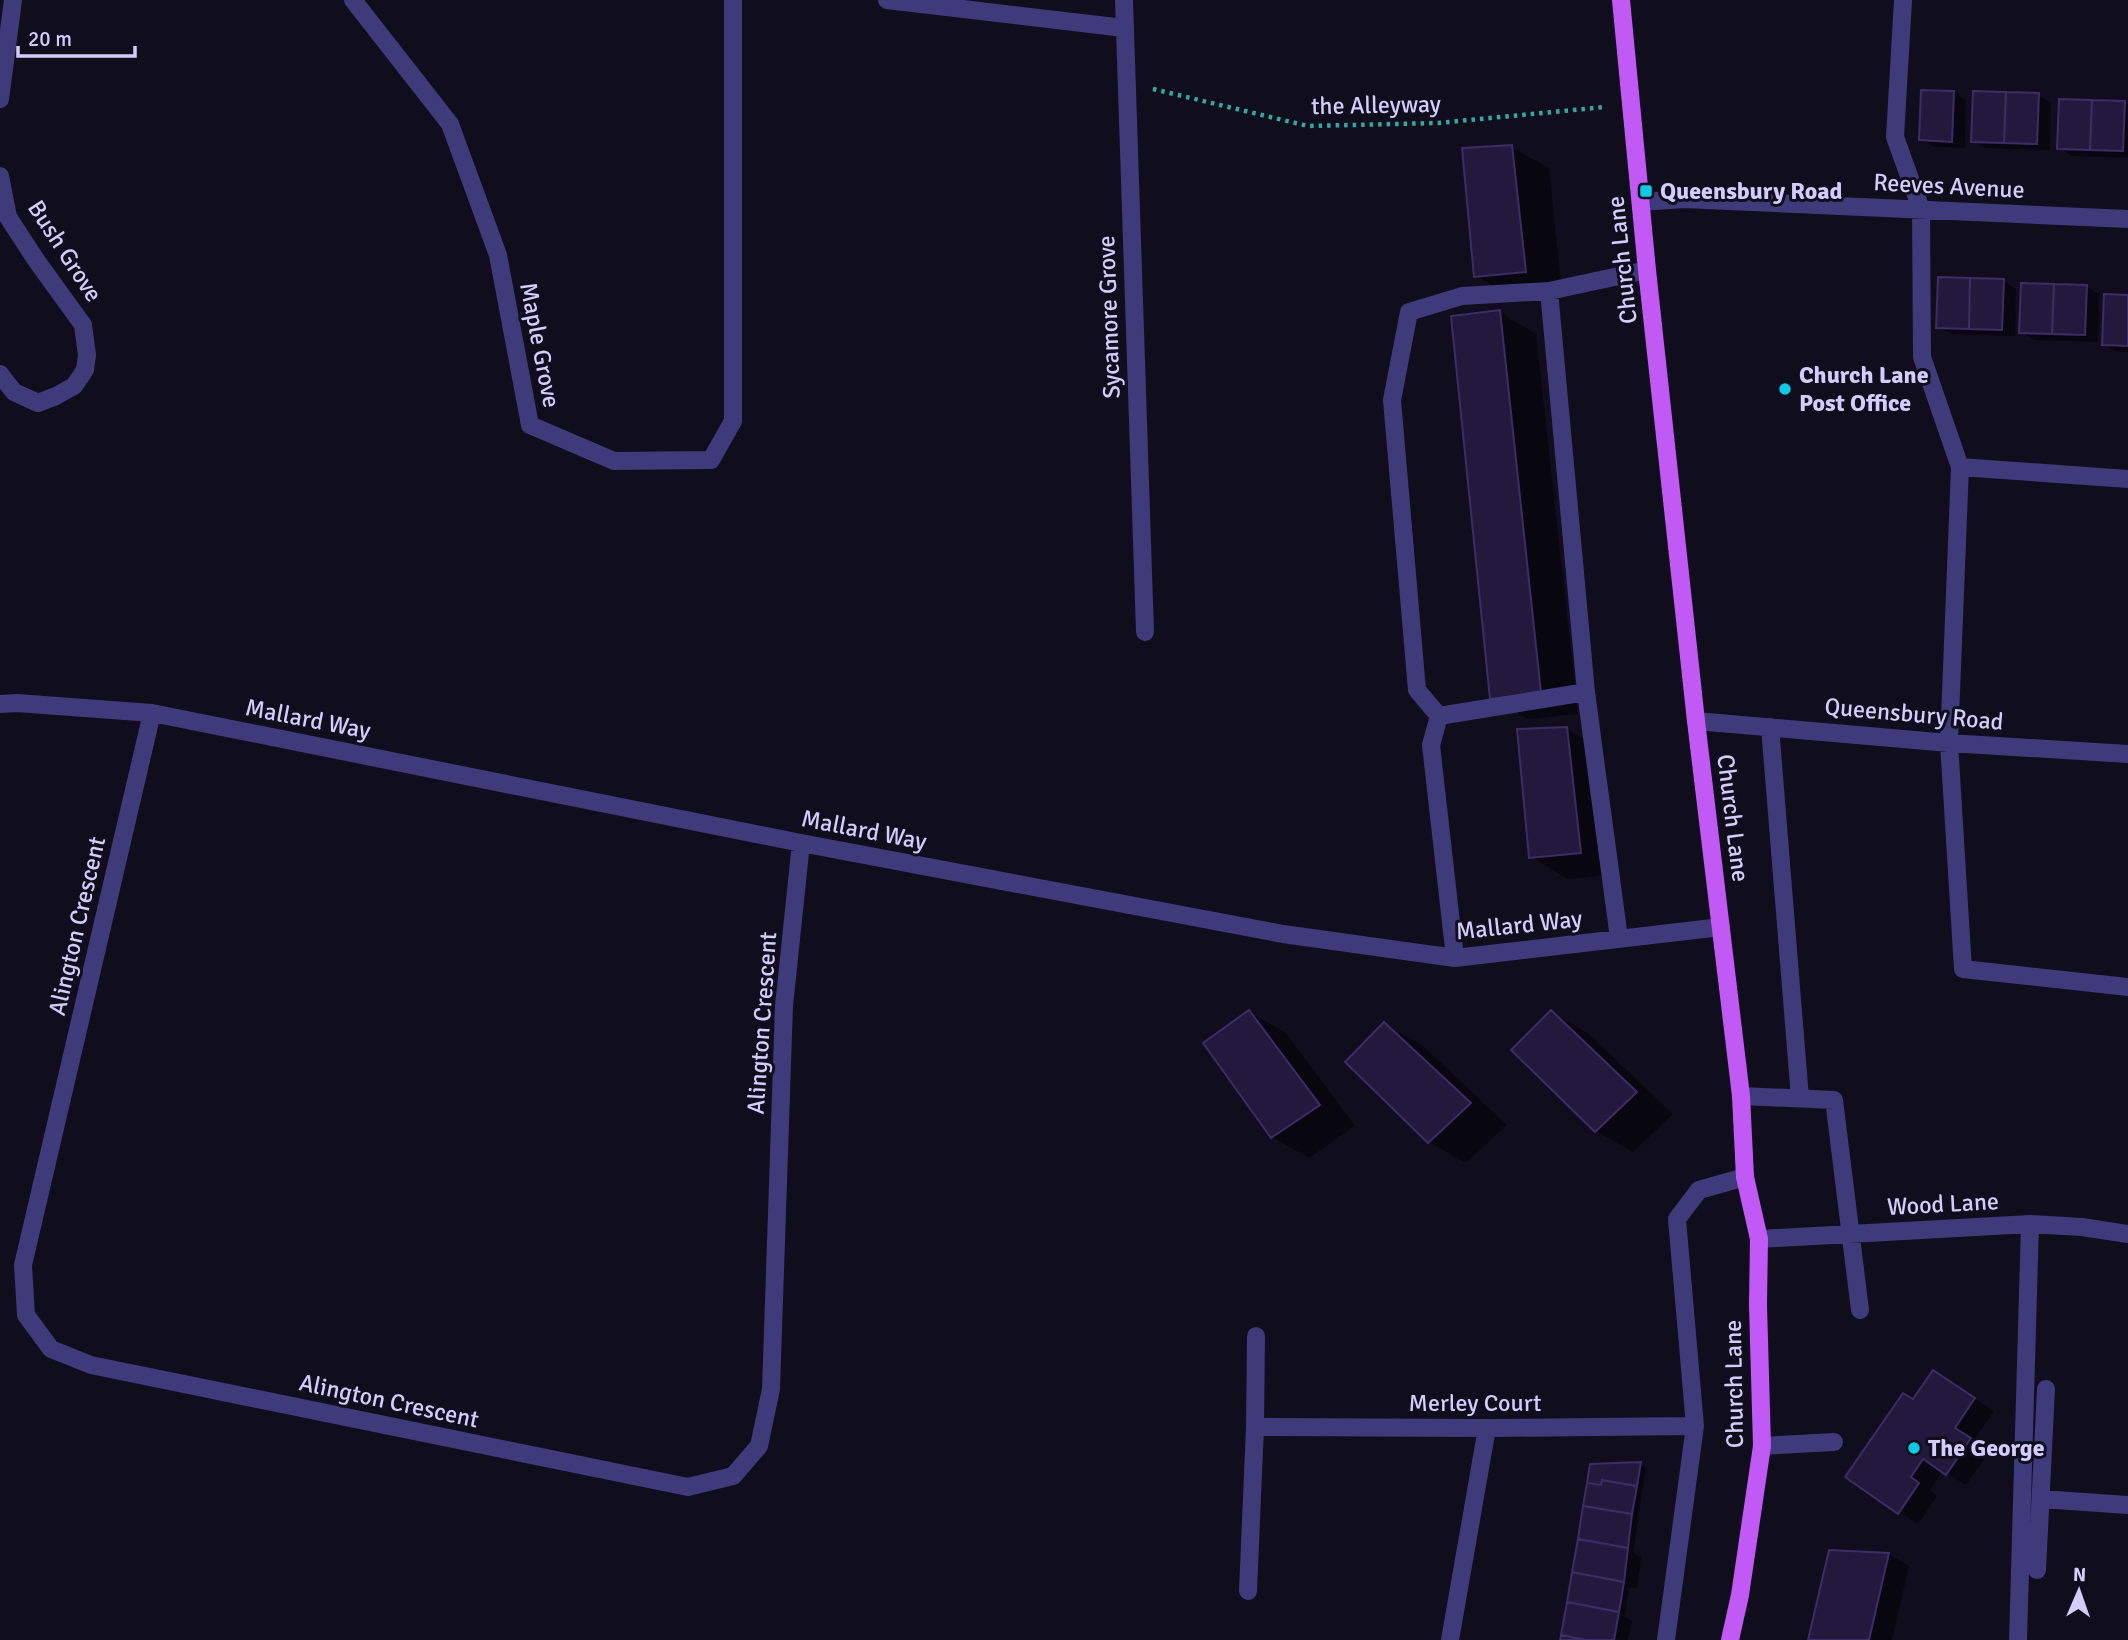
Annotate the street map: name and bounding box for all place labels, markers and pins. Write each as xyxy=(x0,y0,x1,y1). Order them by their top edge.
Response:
place label: Queensbury Road xyxy=(1660,176,1842,206)
marker: Queensbury Road xyxy=(1638,183,1654,199)
place label: Church Lane Post Office xyxy=(1799,360,1929,418)
marker: Church Lane Post Office xyxy=(1777,381,1793,397)
place label: The George xyxy=(1928,1433,2045,1463)
marker: The George xyxy=(1906,1440,1922,1456)

